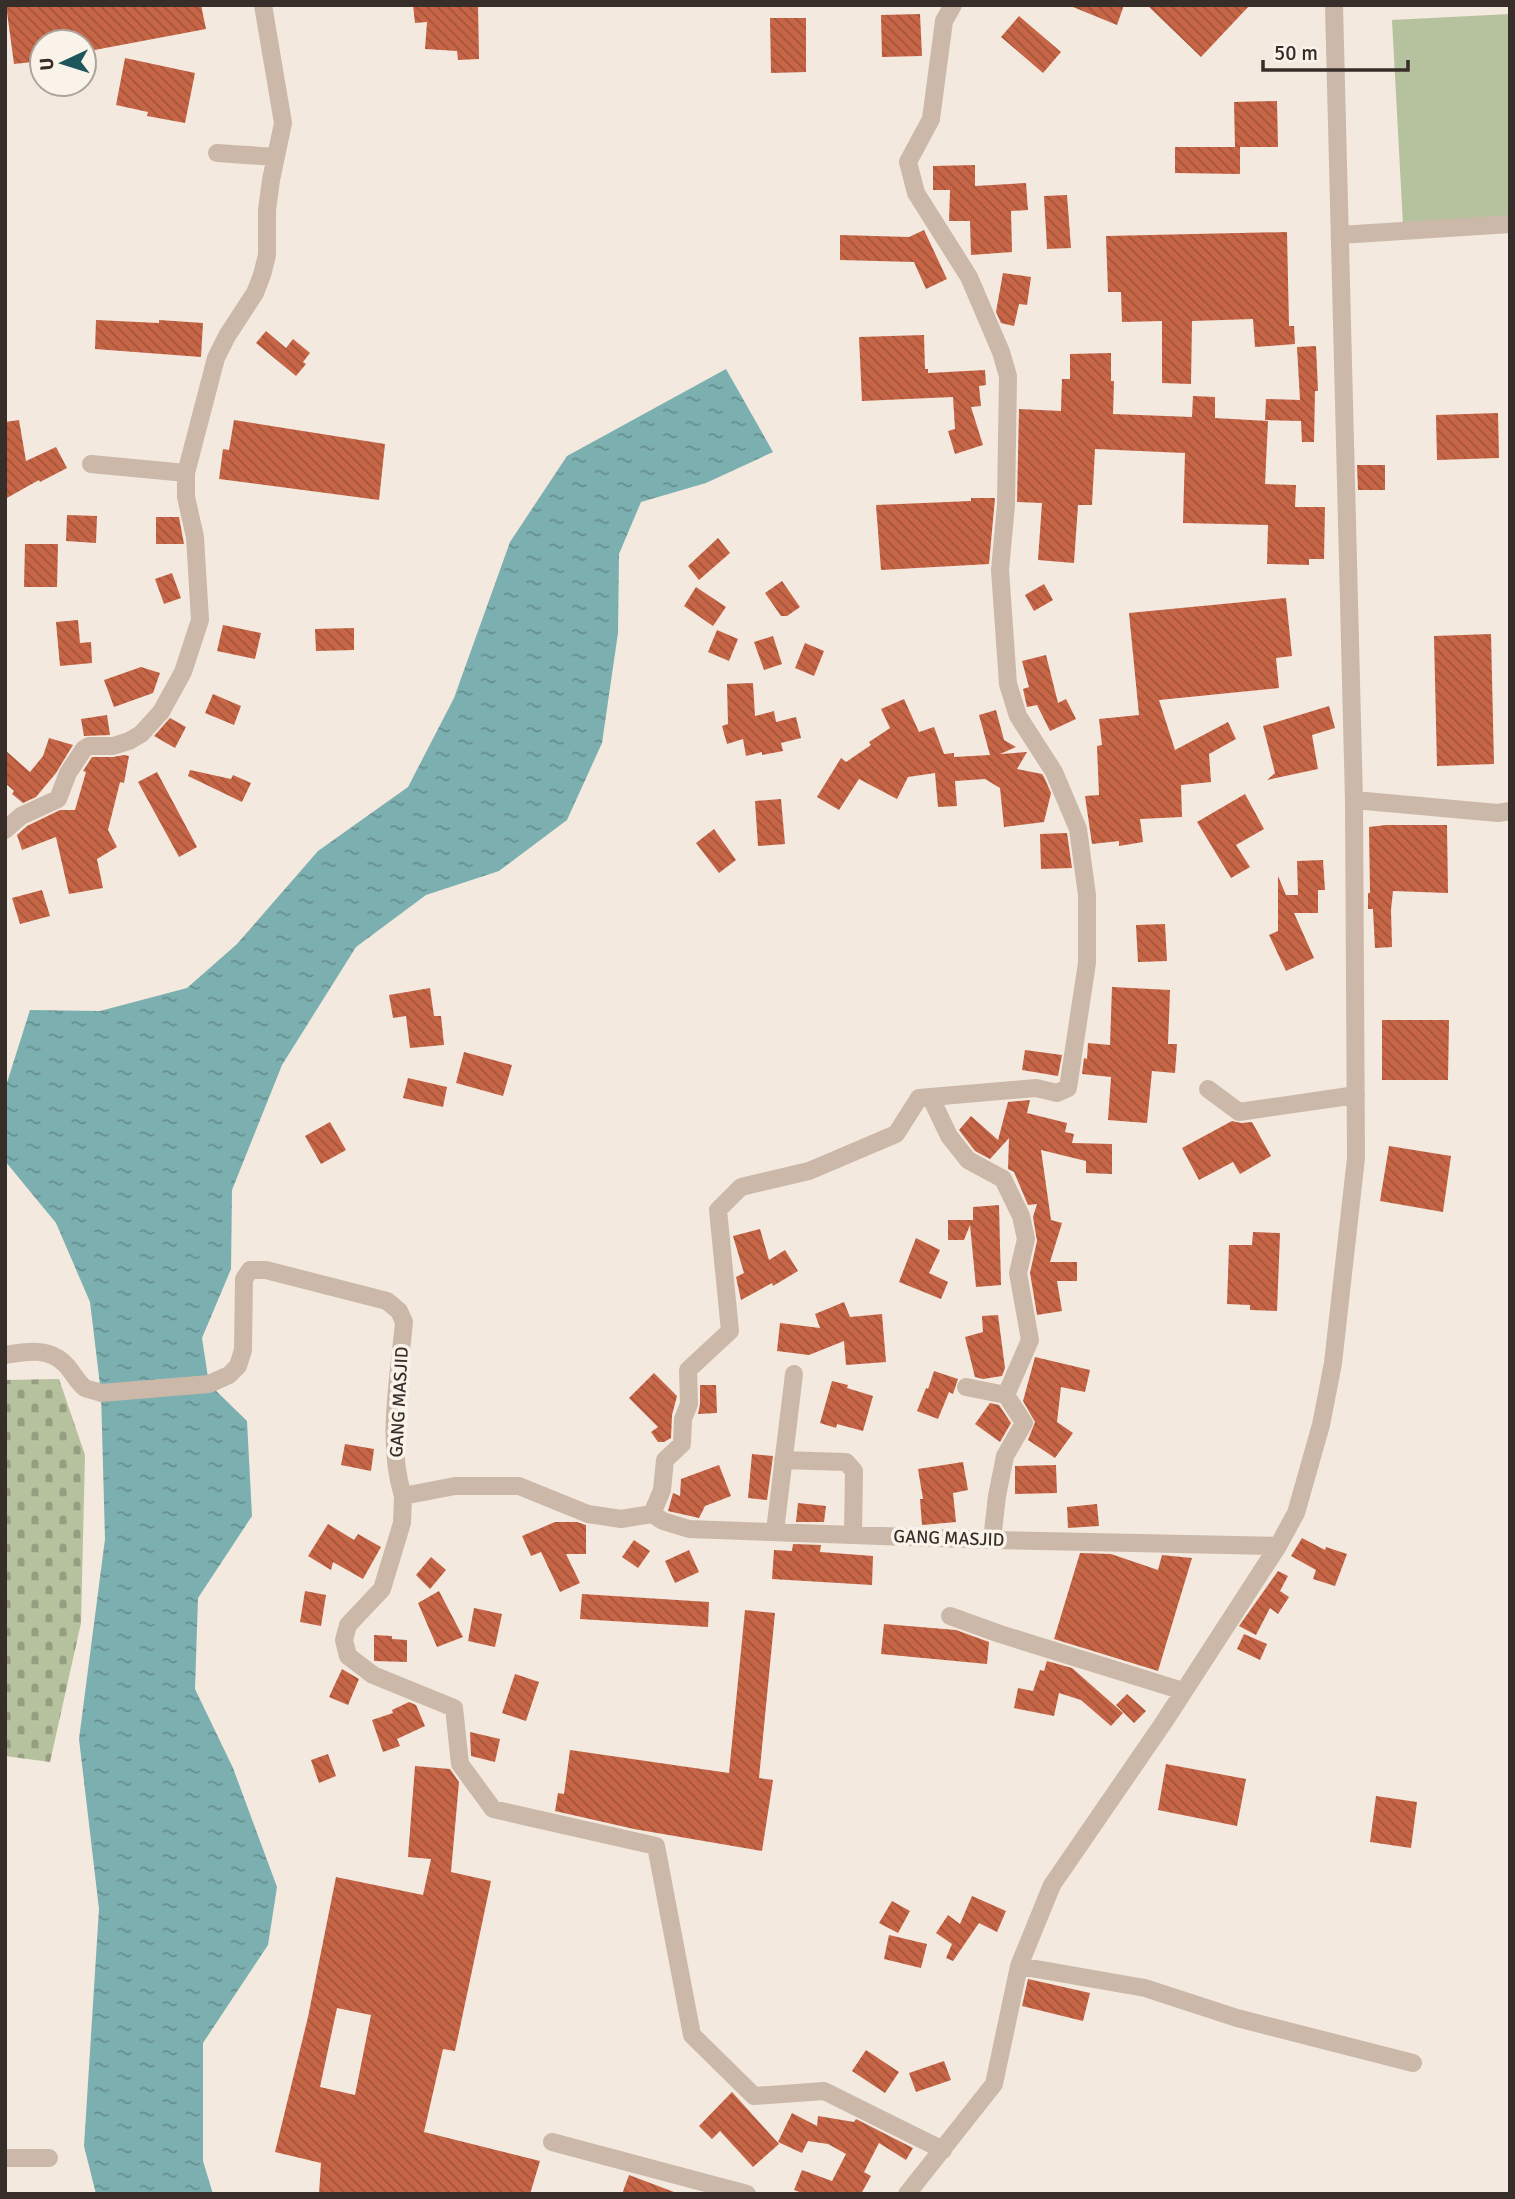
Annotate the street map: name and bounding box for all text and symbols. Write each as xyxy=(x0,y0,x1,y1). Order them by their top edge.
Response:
north arrow xyxy=(28,28,98,98)
scale bar xyxy=(1263,28,1408,72)
text: 50 m xyxy=(1274,40,1318,66)
text: U xyxy=(35,57,59,71)
street label: GANG MASJID xyxy=(385,1346,413,1458)
street label: GANG MASJID xyxy=(893,1525,1005,1551)

